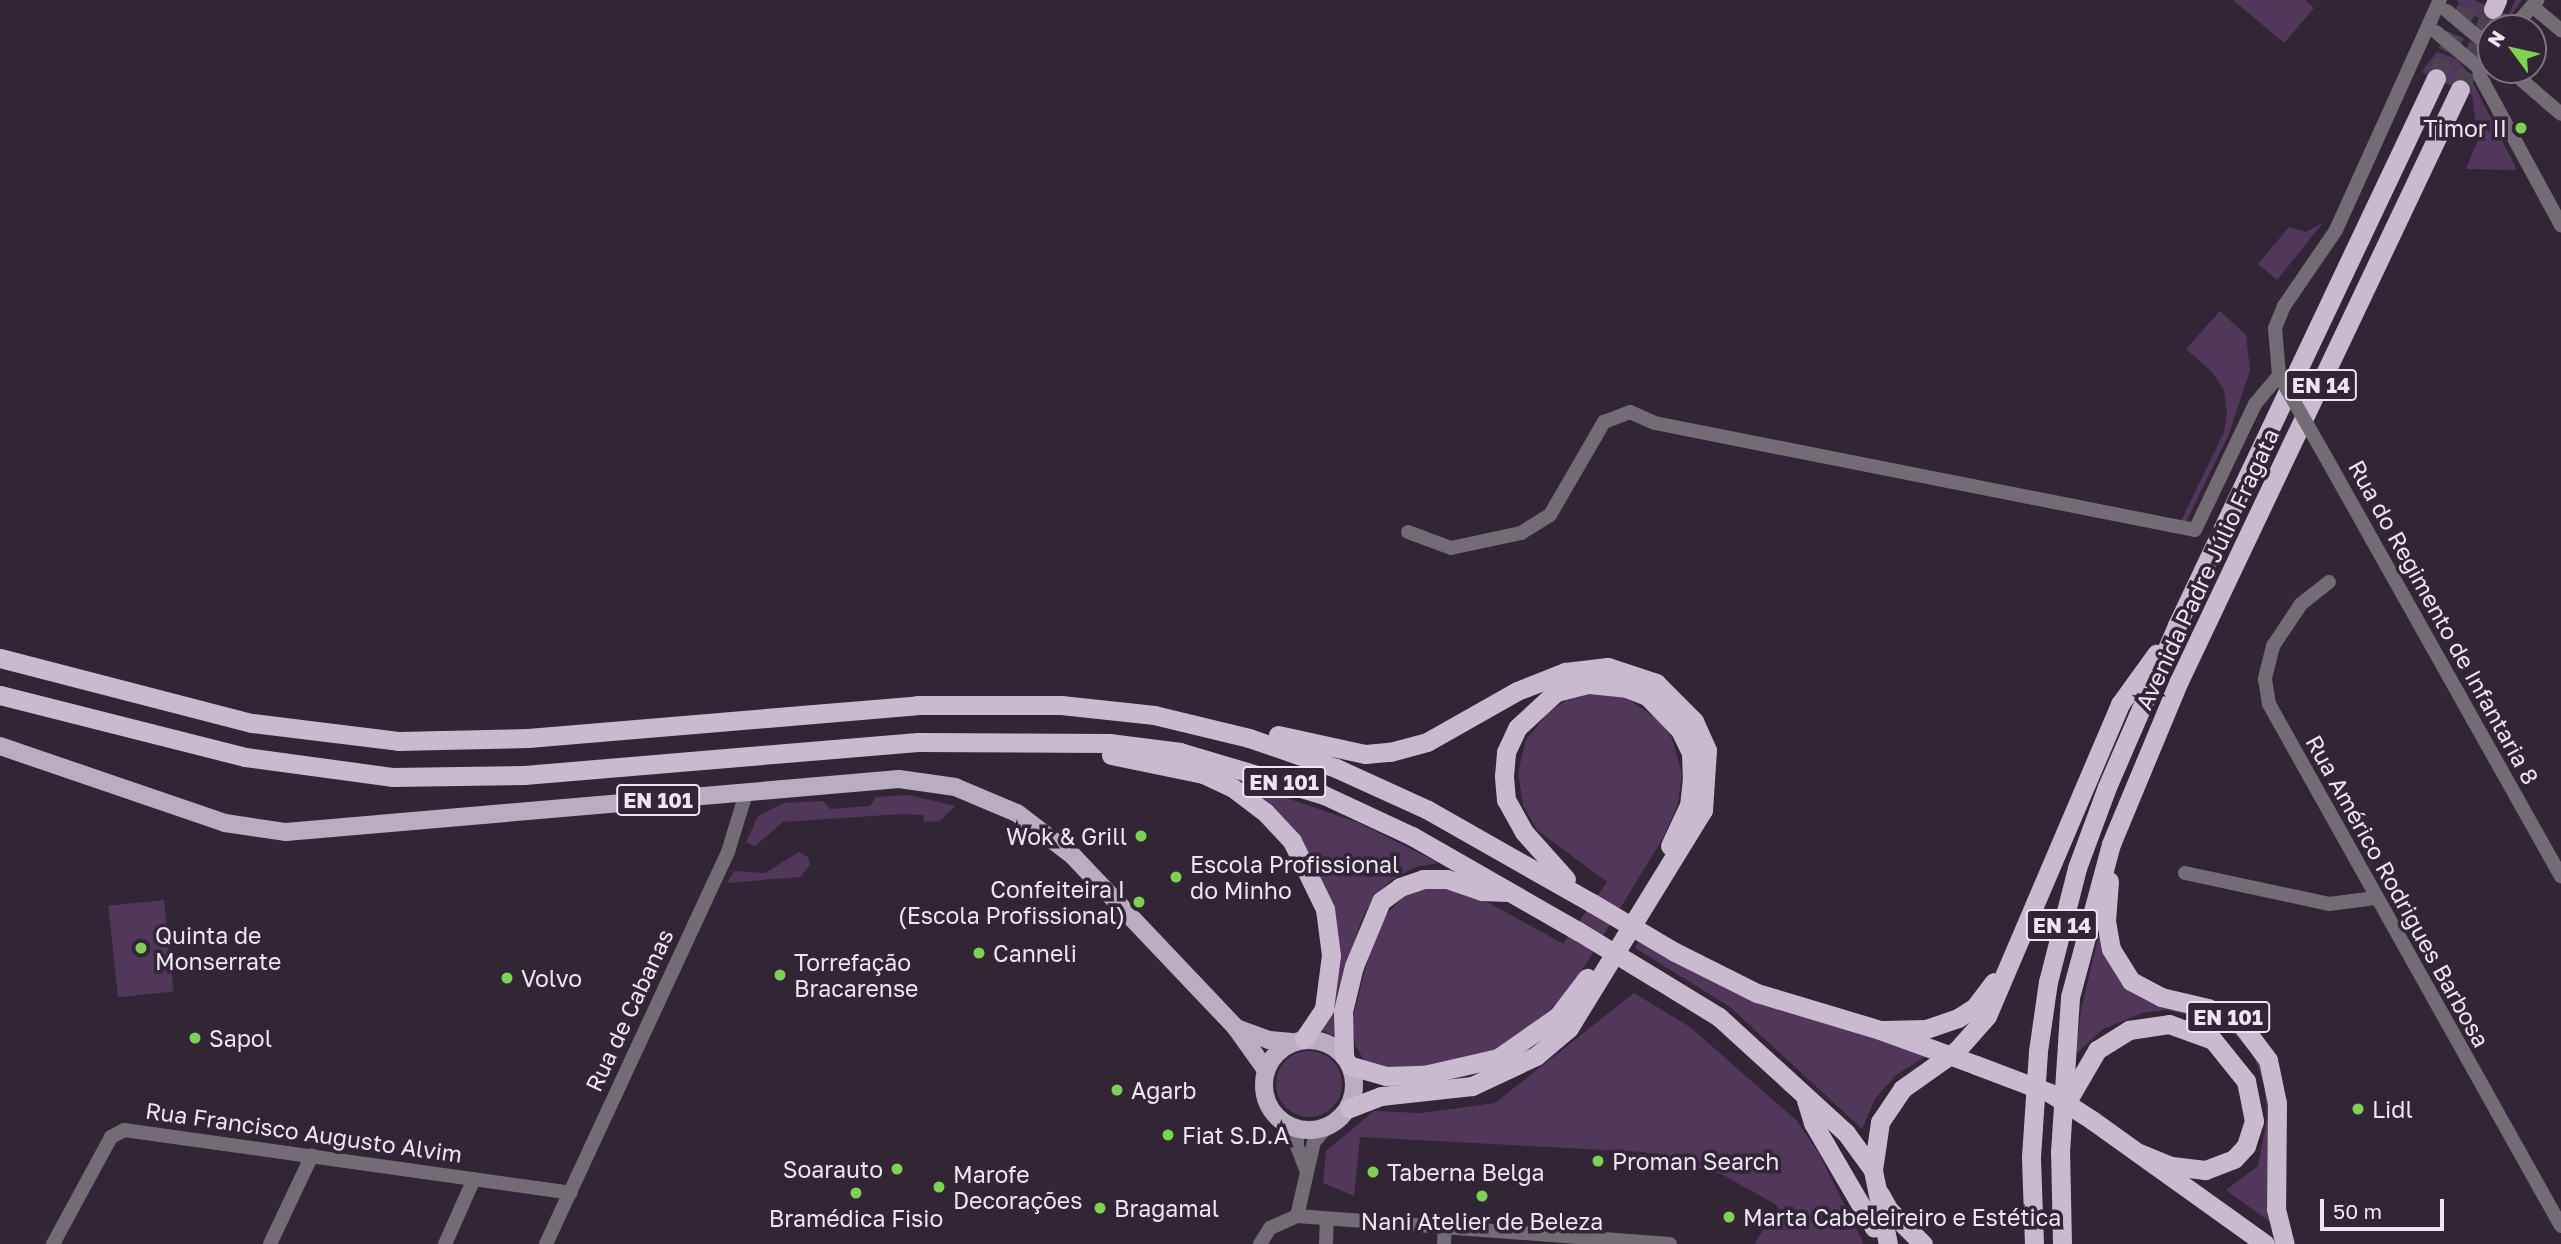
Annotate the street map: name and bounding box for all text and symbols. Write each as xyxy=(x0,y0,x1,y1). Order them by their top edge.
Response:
north arrow xyxy=(2477,14,2547,84)
text: N xyxy=(2482,26,2509,51)
place label: Timor II xyxy=(2423,114,2507,142)
marker: Timor II xyxy=(2513,120,2529,136)
road number: EN 14 xyxy=(2284,368,2358,402)
street label: Avenida Padre Júlio Fragata xyxy=(2130,424,2284,714)
street label: Rua do Regimento de Infantaria 8 xyxy=(2343,455,2545,789)
street label: Rua Américo Rodrigues Barbosa xyxy=(2300,730,2496,1052)
road number: EN 101 xyxy=(1242,764,1326,800)
road number: EN 101 xyxy=(616,782,700,818)
place label: Wok & Grill xyxy=(1006,822,1127,850)
marker: Wok & Grill xyxy=(1133,828,1149,844)
place label: Escola Profissional do Minho xyxy=(1190,850,1399,904)
marker: Escola Profissional do Minho xyxy=(1168,869,1184,885)
place label: Confeiteira I (Escola Profissional) xyxy=(898,875,1125,929)
marker: Confeiteira I (Escola Profissional) xyxy=(1131,894,1147,910)
road number: EN 14 xyxy=(2025,908,2099,942)
place label: Quinta de Monserrate xyxy=(155,921,281,975)
street label: Rua de Cabanas xyxy=(579,924,679,1096)
place label: Canneli xyxy=(993,939,1077,967)
marker: Quinta de Monserrate xyxy=(133,940,149,956)
marker: Canneli xyxy=(971,945,987,961)
place label: Torrefação Bracarense xyxy=(794,948,918,1002)
place label: Volvo xyxy=(521,964,582,992)
marker: Torrefação Bracarense xyxy=(772,967,788,983)
marker: Volvo xyxy=(499,970,515,986)
road number: EN 101 xyxy=(2186,1000,2270,1034)
place label: Sapol xyxy=(209,1024,272,1052)
marker: Sapol xyxy=(187,1030,203,1046)
place label: Agarb xyxy=(1131,1076,1196,1104)
marker: Agarb xyxy=(1109,1082,1125,1098)
place label: Lidl xyxy=(2372,1095,2413,1123)
street label: Rua Francisco Augusto Alvim xyxy=(144,1096,464,1168)
marker: Lidl xyxy=(2350,1101,2366,1117)
place label: Fiat S.D.A xyxy=(1182,1121,1289,1149)
marker: Fiat S.D.A xyxy=(1160,1127,1176,1143)
place label: Proman Search xyxy=(1612,1147,1779,1175)
marker: Proman Search xyxy=(1590,1153,1606,1169)
place label: Soarauto xyxy=(783,1155,883,1183)
place label: Taberna Belga xyxy=(1387,1158,1545,1186)
place label: Marofe Decorações xyxy=(953,1160,1082,1214)
marker: Soarauto xyxy=(889,1161,905,1177)
marker: Taberna Belga xyxy=(1365,1164,1381,1180)
marker: Marofe Decorações xyxy=(931,1179,947,1195)
scale bar xyxy=(2323,1184,2447,1228)
marker: Bramédica Fisio xyxy=(848,1185,864,1201)
marker: Nani Atelier de Beleza xyxy=(1474,1188,1490,1204)
place label: Bragamal xyxy=(1114,1194,1219,1222)
text: 50 m xyxy=(2333,1198,2382,1224)
marker: Bragamal xyxy=(1092,1200,1108,1216)
place label: Marta Cabeleireiro e Estética xyxy=(1743,1203,2061,1231)
place label: Bramédica Fisio xyxy=(769,1204,943,1232)
place label: Nani Atelier de Beleza xyxy=(1361,1207,1603,1235)
marker: Marta Cabeleireiro e Estética xyxy=(1721,1209,1737,1225)

